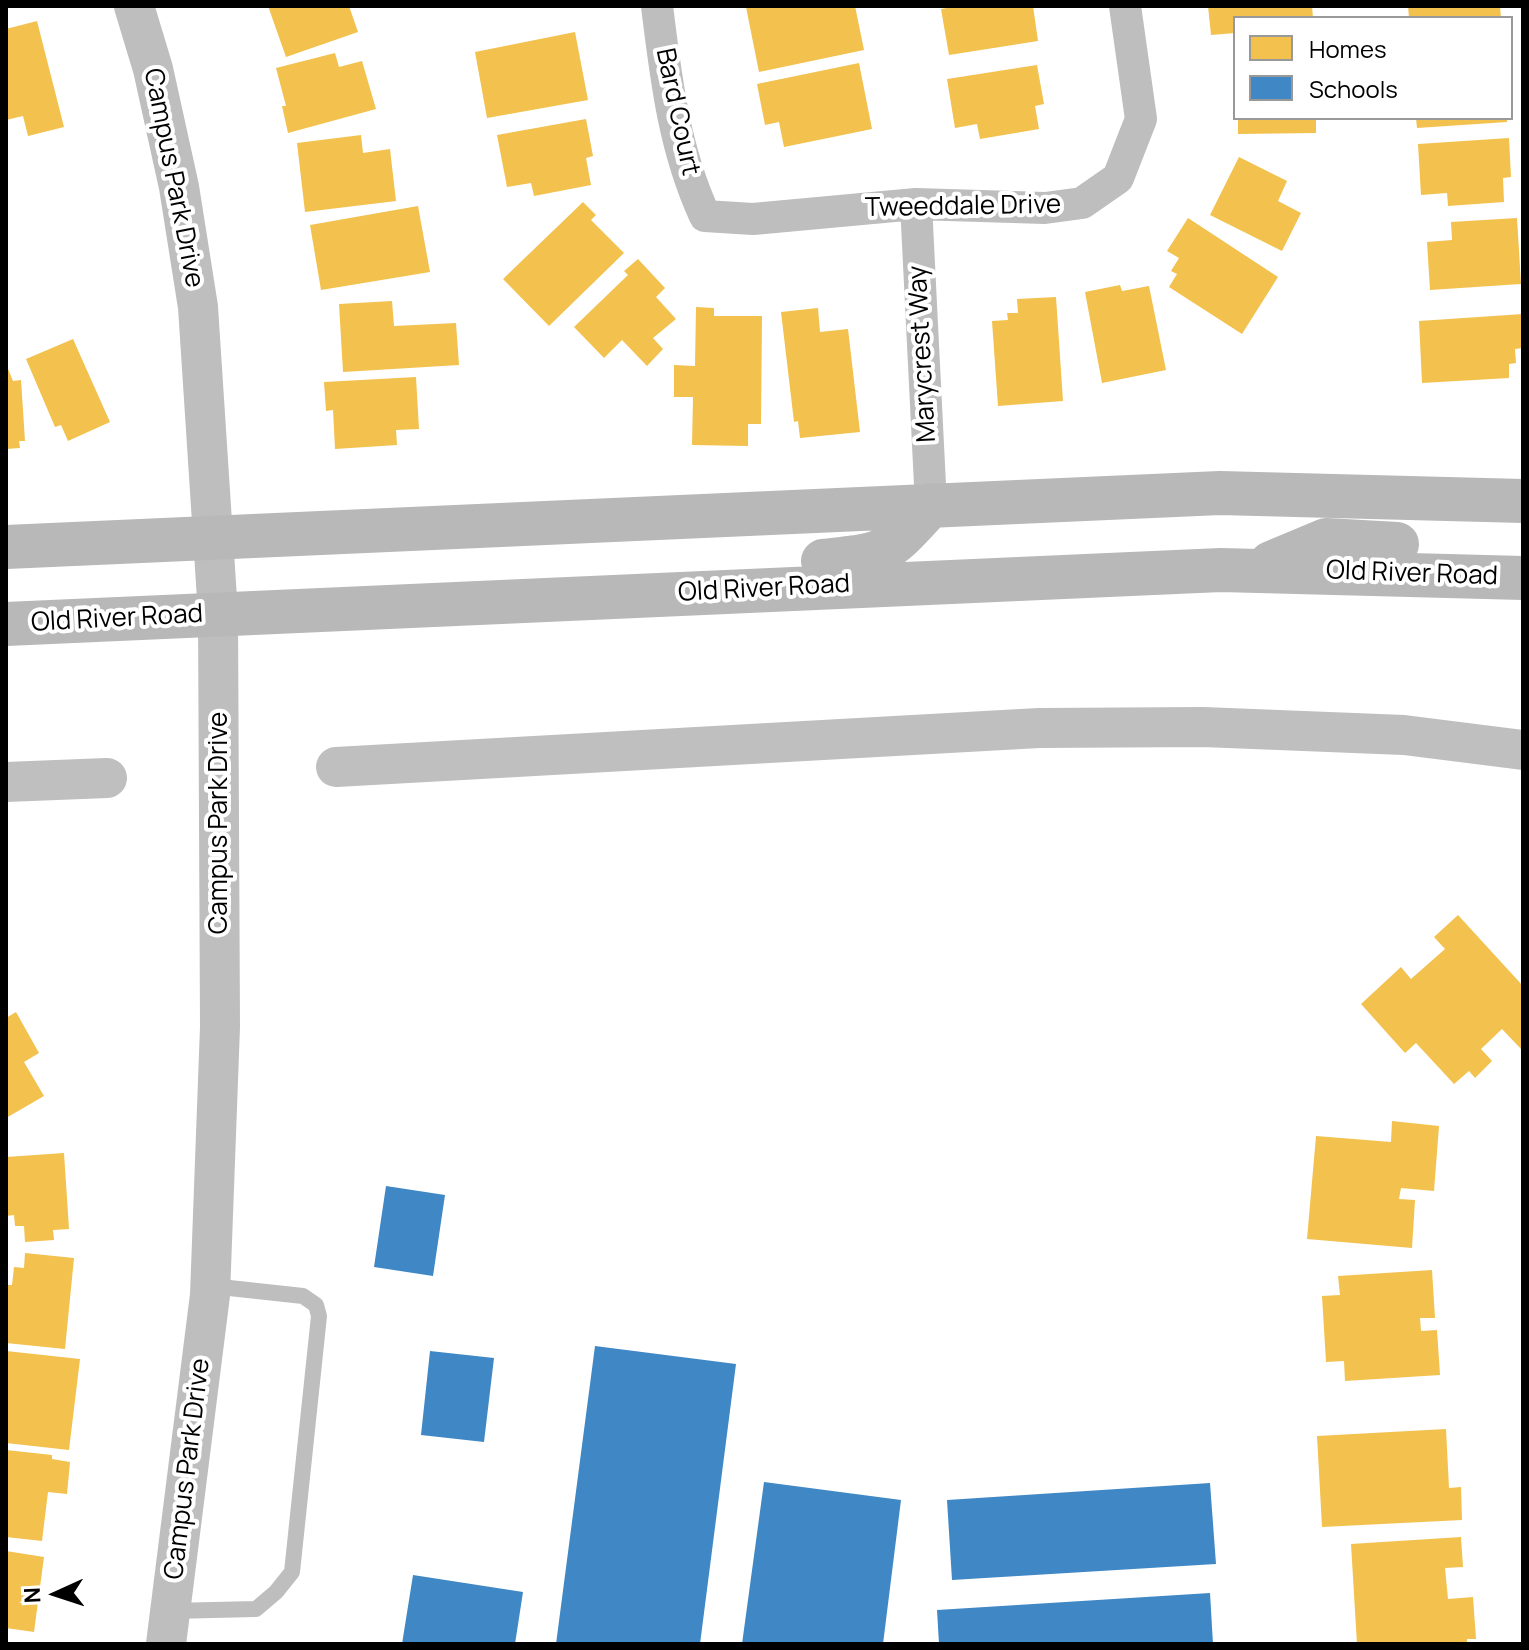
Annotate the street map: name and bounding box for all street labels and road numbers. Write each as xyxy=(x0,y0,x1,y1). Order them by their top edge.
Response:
street label: Bard Court xyxy=(648,46,706,178)
street label: Campus Park Drive xyxy=(136,66,210,290)
street label: Tweeddale Drive xyxy=(865,190,1061,224)
street label: Marycrest Way xyxy=(903,265,943,443)
street label: Old River Road xyxy=(1325,555,1499,593)
street label: Old River Road xyxy=(677,569,851,609)
street label: Old River Road xyxy=(30,599,204,639)
street label: Campus Park Drive xyxy=(204,712,236,934)
street label: Campus Park Drive xyxy=(159,1357,217,1581)

